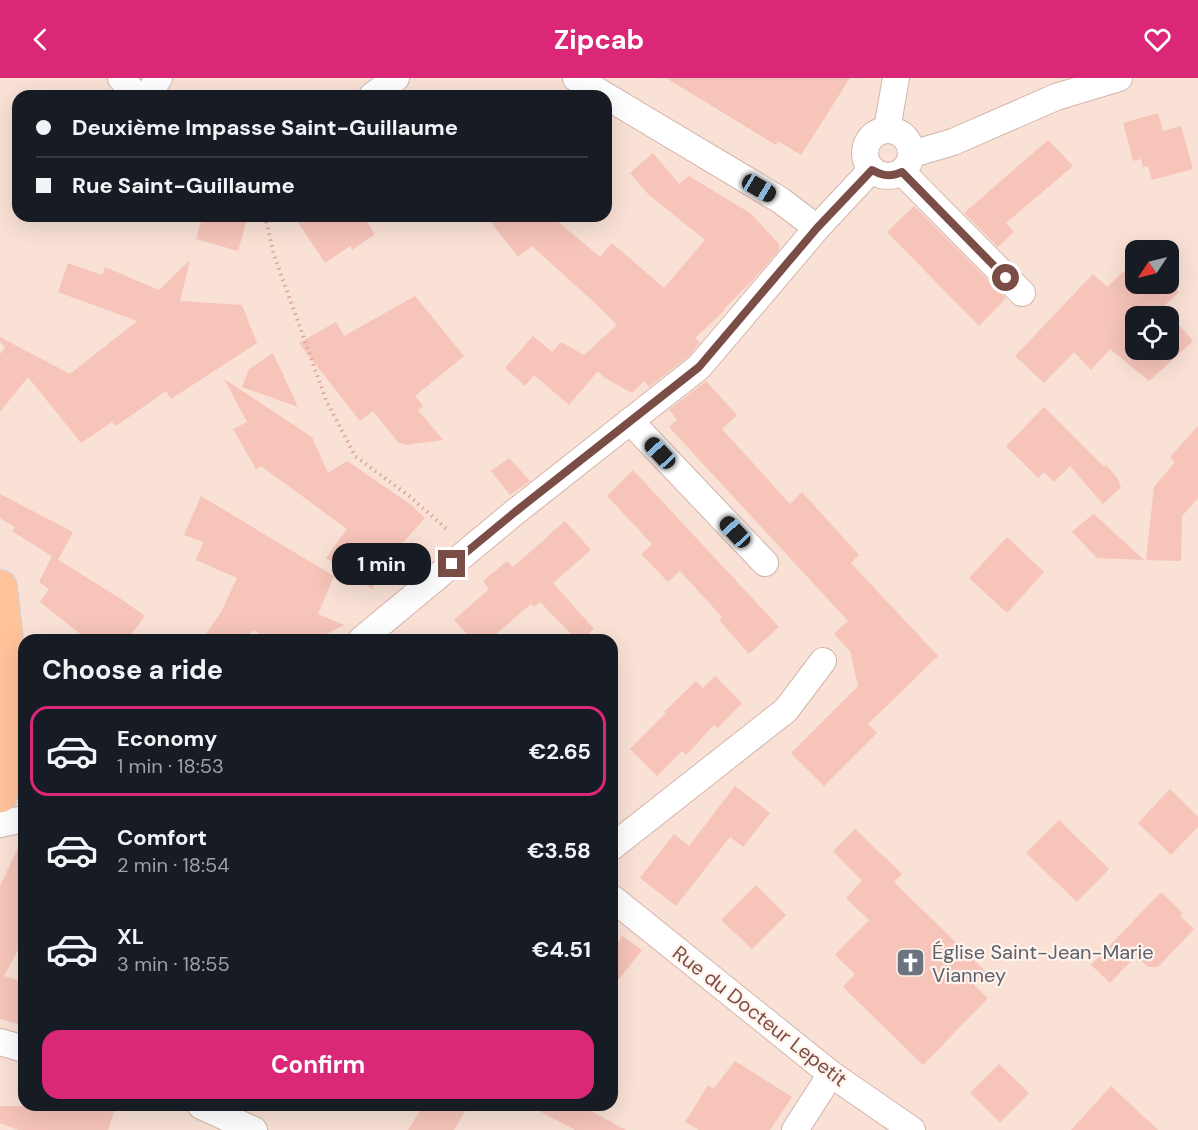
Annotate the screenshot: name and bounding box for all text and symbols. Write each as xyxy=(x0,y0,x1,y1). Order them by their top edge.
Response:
text: Zipcab xyxy=(554,22,644,57)
icon: back xyxy=(24,23,57,56)
icon: heart xyxy=(1141,23,1174,56)
text: Deuxième Impasse Saint-Guillaume xyxy=(72,113,458,142)
text: Rue Saint-Guillaume xyxy=(72,171,295,200)
car xyxy=(739,171,779,205)
north arrow xyxy=(1125,240,1179,294)
map controls xyxy=(1125,240,1179,360)
route start xyxy=(992,264,1019,291)
button: locate xyxy=(1125,306,1179,360)
car xyxy=(641,434,679,472)
car xyxy=(716,513,754,551)
callout: 1 min xyxy=(332,543,431,585)
route end xyxy=(438,550,465,577)
text: 1 min xyxy=(357,551,406,577)
text: Choose a ride xyxy=(42,652,223,687)
icon: car xyxy=(45,724,99,778)
text: Economy xyxy=(117,724,217,753)
text: €2.65 xyxy=(529,737,591,766)
text: 1 min · 18:53 xyxy=(117,753,224,779)
icon: car xyxy=(45,823,99,877)
text: Comfort xyxy=(117,823,207,852)
text: €3.58 xyxy=(527,836,591,865)
text: 2 min · 18:54 xyxy=(117,852,229,878)
icon: car xyxy=(45,922,99,976)
text: XL xyxy=(117,922,144,951)
text: €4.51 xyxy=(532,935,591,964)
place label: Église Saint-Jean-Marie Vianney xyxy=(932,939,1154,988)
street label: Rue du Docteur Lepetit xyxy=(667,940,853,1092)
church icon: Église Saint-Jean-Marie Vianney xyxy=(895,947,927,979)
text: 3 min · 18:55 xyxy=(117,951,230,977)
button: Confirm xyxy=(42,1030,594,1099)

